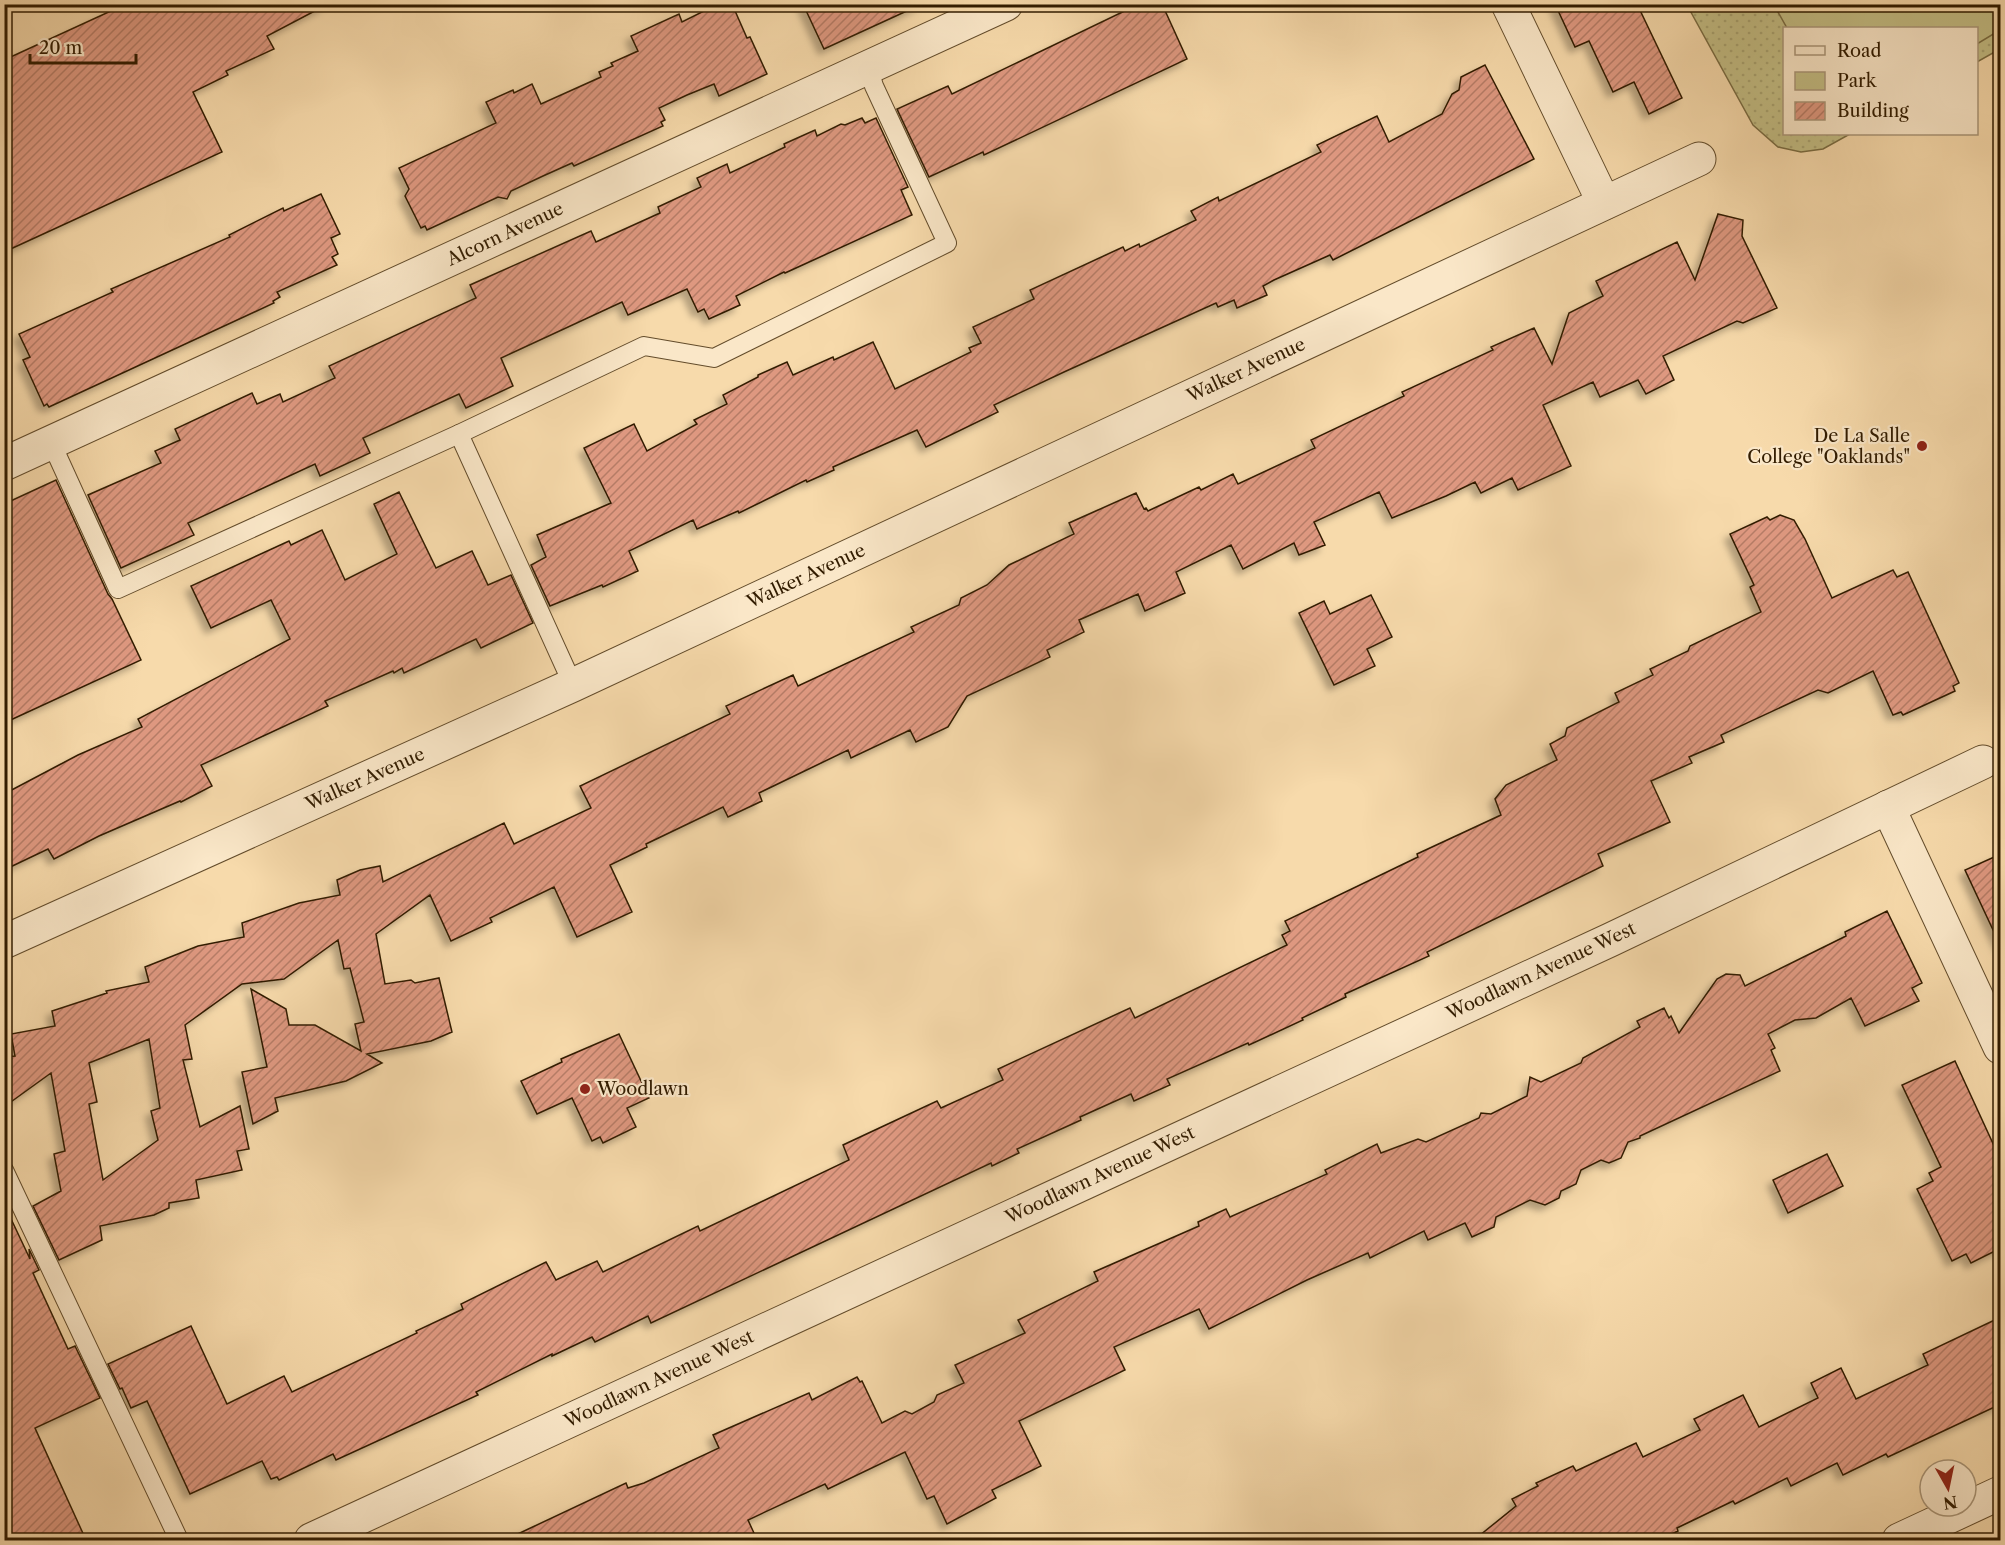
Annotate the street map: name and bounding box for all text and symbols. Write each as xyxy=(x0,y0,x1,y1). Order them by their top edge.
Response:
scale bar xyxy=(30,27,136,65)
legend xyxy=(1783,27,1978,135)
text: 20 m xyxy=(39,37,83,59)
text: Road xyxy=(1837,40,1882,62)
text: Park xyxy=(1837,70,1878,92)
text: Building xyxy=(1837,100,1909,122)
street label: Alcorn Avenue xyxy=(442,197,567,271)
street label: Walker Avenue xyxy=(1182,333,1309,407)
place label: De La Salle College "Oaklands" xyxy=(1747,425,1910,468)
marker: De La Salle College "Oaklands" xyxy=(1915,439,1929,453)
street label: Walker Avenue xyxy=(742,539,869,613)
street label: Walker Avenue xyxy=(301,743,428,815)
street label: Woodlawn Avenue West xyxy=(1442,917,1640,1025)
place label: Woodlawn xyxy=(596,1078,689,1100)
marker: Woodlawn xyxy=(578,1082,592,1096)
street label: Woodlawn Avenue West xyxy=(1001,1121,1199,1229)
street label: Woodlawn Avenue West xyxy=(560,1325,758,1433)
north arrow xyxy=(1918,1458,1978,1518)
text: N xyxy=(1942,1492,1959,1514)

